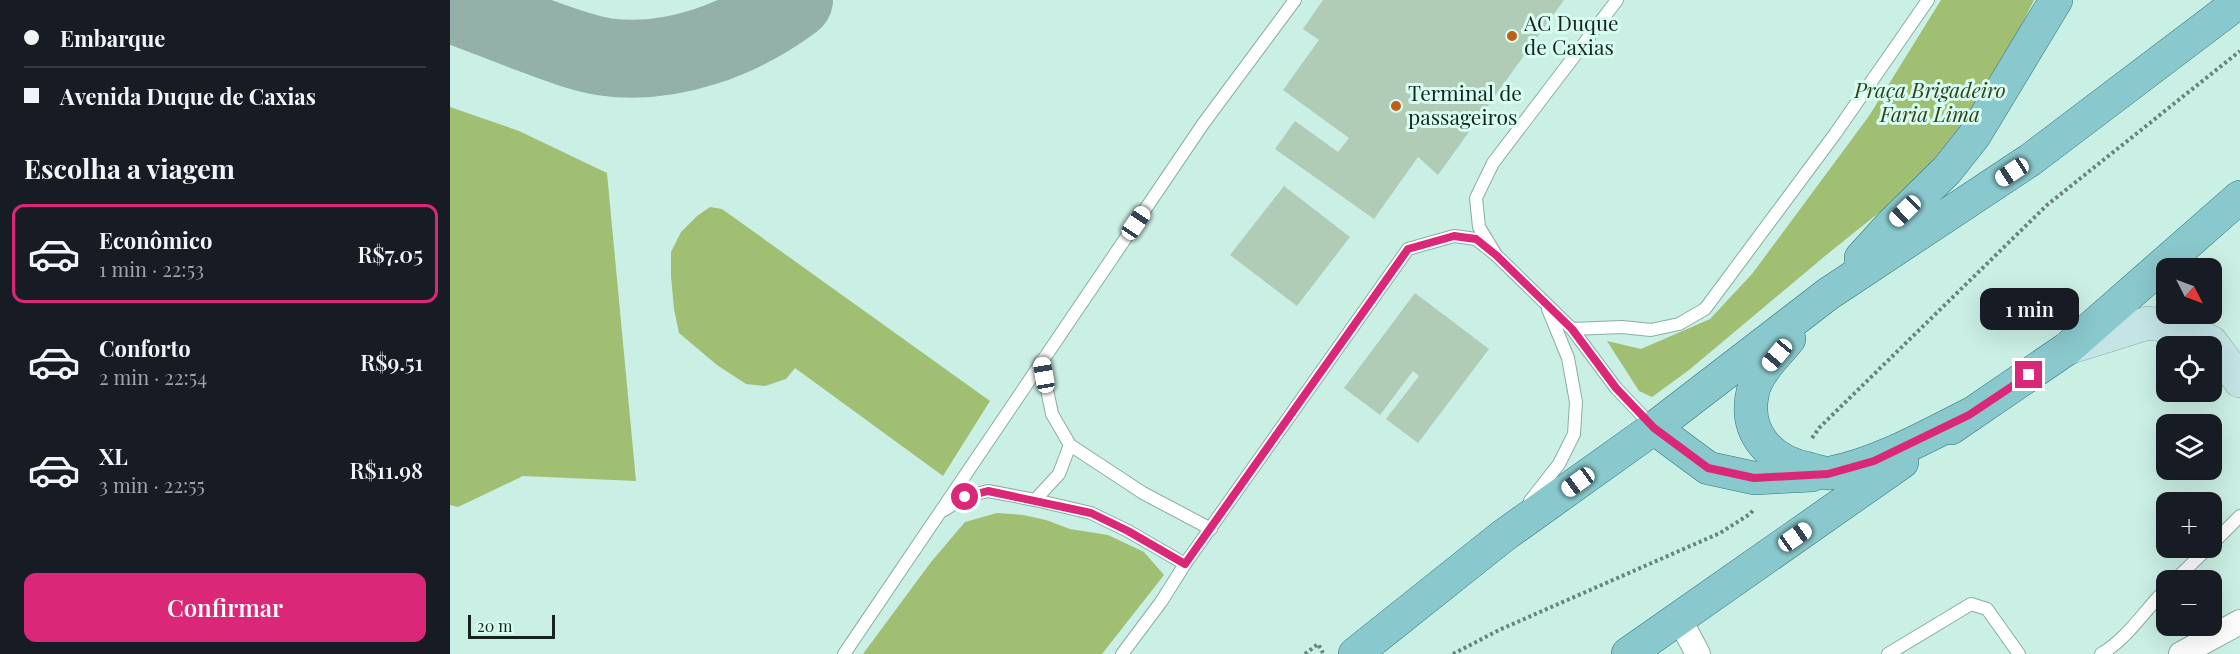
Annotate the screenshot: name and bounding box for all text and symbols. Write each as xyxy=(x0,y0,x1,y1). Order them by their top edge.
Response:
place label: AC Duque de Caxias xyxy=(1523,8,1619,60)
text: Embarque xyxy=(60,23,165,53)
marker: AC Duque de Caxias xyxy=(1505,29,1519,43)
park label: Praça Brigadeiro Faria Lima xyxy=(1853,75,2006,127)
place label: Terminal de passageiros xyxy=(1408,78,1522,130)
text: Avenida Duque de Caxias xyxy=(60,81,316,111)
marker: Terminal de passageiros xyxy=(1389,99,1403,113)
text: Escolha a viagem xyxy=(24,150,235,186)
car xyxy=(1992,155,2032,189)
car xyxy=(1886,192,1924,230)
car xyxy=(1118,203,1154,243)
text: Econômico xyxy=(99,225,212,255)
icon: car xyxy=(27,227,81,281)
text: R$7.05 xyxy=(358,239,423,269)
text: 1 min · 22:53 xyxy=(99,255,204,282)
north arrow xyxy=(2156,258,2222,324)
map controls xyxy=(2156,258,2222,636)
callout: 1 min xyxy=(1980,288,2078,330)
text: 1 min xyxy=(2005,295,2054,322)
text: Conforto xyxy=(99,333,191,363)
icon: car xyxy=(27,335,81,389)
car xyxy=(1759,335,1795,375)
button: locate xyxy=(2156,336,2222,402)
text: R$9.51 xyxy=(360,347,423,377)
car xyxy=(1032,356,1056,394)
route end xyxy=(2015,361,2042,388)
text: 2 min · 22:54 xyxy=(99,363,207,390)
button: layers xyxy=(2156,414,2222,480)
text: XL xyxy=(99,441,128,471)
icon: car xyxy=(27,443,81,497)
text: R$11.98 xyxy=(350,455,423,485)
car xyxy=(1558,464,1598,500)
text: 3 min · 22:55 xyxy=(99,471,205,498)
route start xyxy=(951,483,978,510)
button: + xyxy=(2156,492,2222,558)
car xyxy=(1775,519,1815,555)
button: − xyxy=(2156,570,2222,636)
button: Confirmar xyxy=(24,573,426,642)
scale bar xyxy=(468,612,555,640)
text: 20 m xyxy=(477,615,512,636)

